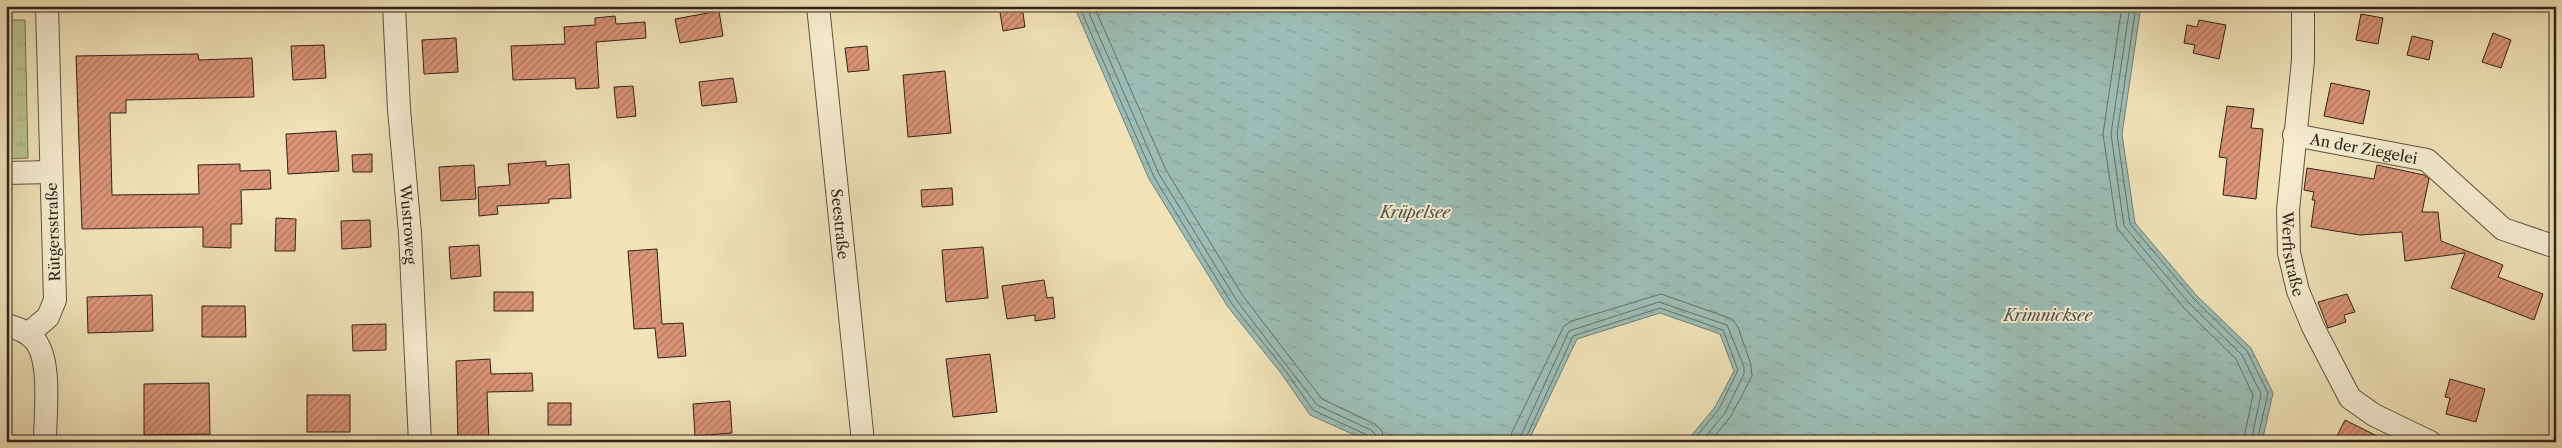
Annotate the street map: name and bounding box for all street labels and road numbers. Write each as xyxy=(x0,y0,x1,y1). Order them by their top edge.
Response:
street label: An der Ziegelei xyxy=(2308,129,2419,168)
street label: Rütgersstraße xyxy=(42,182,64,282)
street label: Wustroweg xyxy=(396,183,421,265)
street label: Seestraße xyxy=(827,188,854,260)
street label: Werftstraße xyxy=(2279,211,2309,299)

